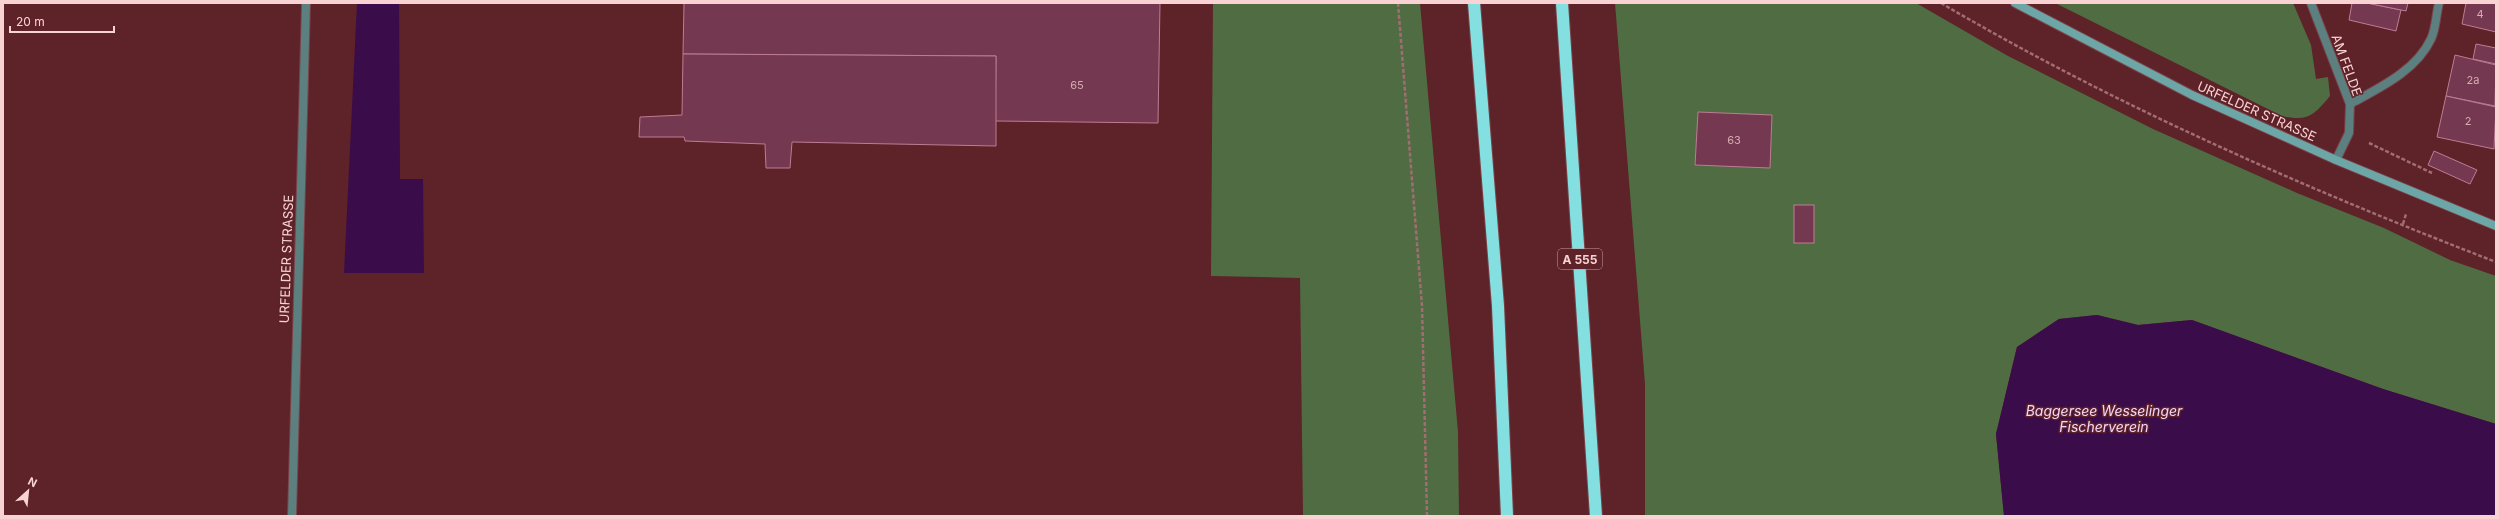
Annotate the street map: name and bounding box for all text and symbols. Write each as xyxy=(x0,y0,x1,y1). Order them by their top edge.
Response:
house number: 4 xyxy=(2476,7,2484,21)
scale bar xyxy=(10,8,114,34)
text: 20 m xyxy=(16,14,45,29)
street label: AM FELDE xyxy=(2328,32,2366,98)
house number: 2a xyxy=(2467,73,2479,87)
house number: 65 xyxy=(1070,78,1084,92)
street label: URFELDER STRASSE xyxy=(2195,78,2319,144)
house number: 2 xyxy=(2465,114,2471,128)
house number: 63 xyxy=(1727,133,1741,147)
street label: URFELDER STRASSE xyxy=(276,194,296,324)
road number: A 555 xyxy=(1558,249,1602,269)
water label: Baggersee Wesselinger Fischerverein xyxy=(2026,402,2183,435)
north arrow xyxy=(8,471,48,511)
text: N xyxy=(26,474,39,490)

